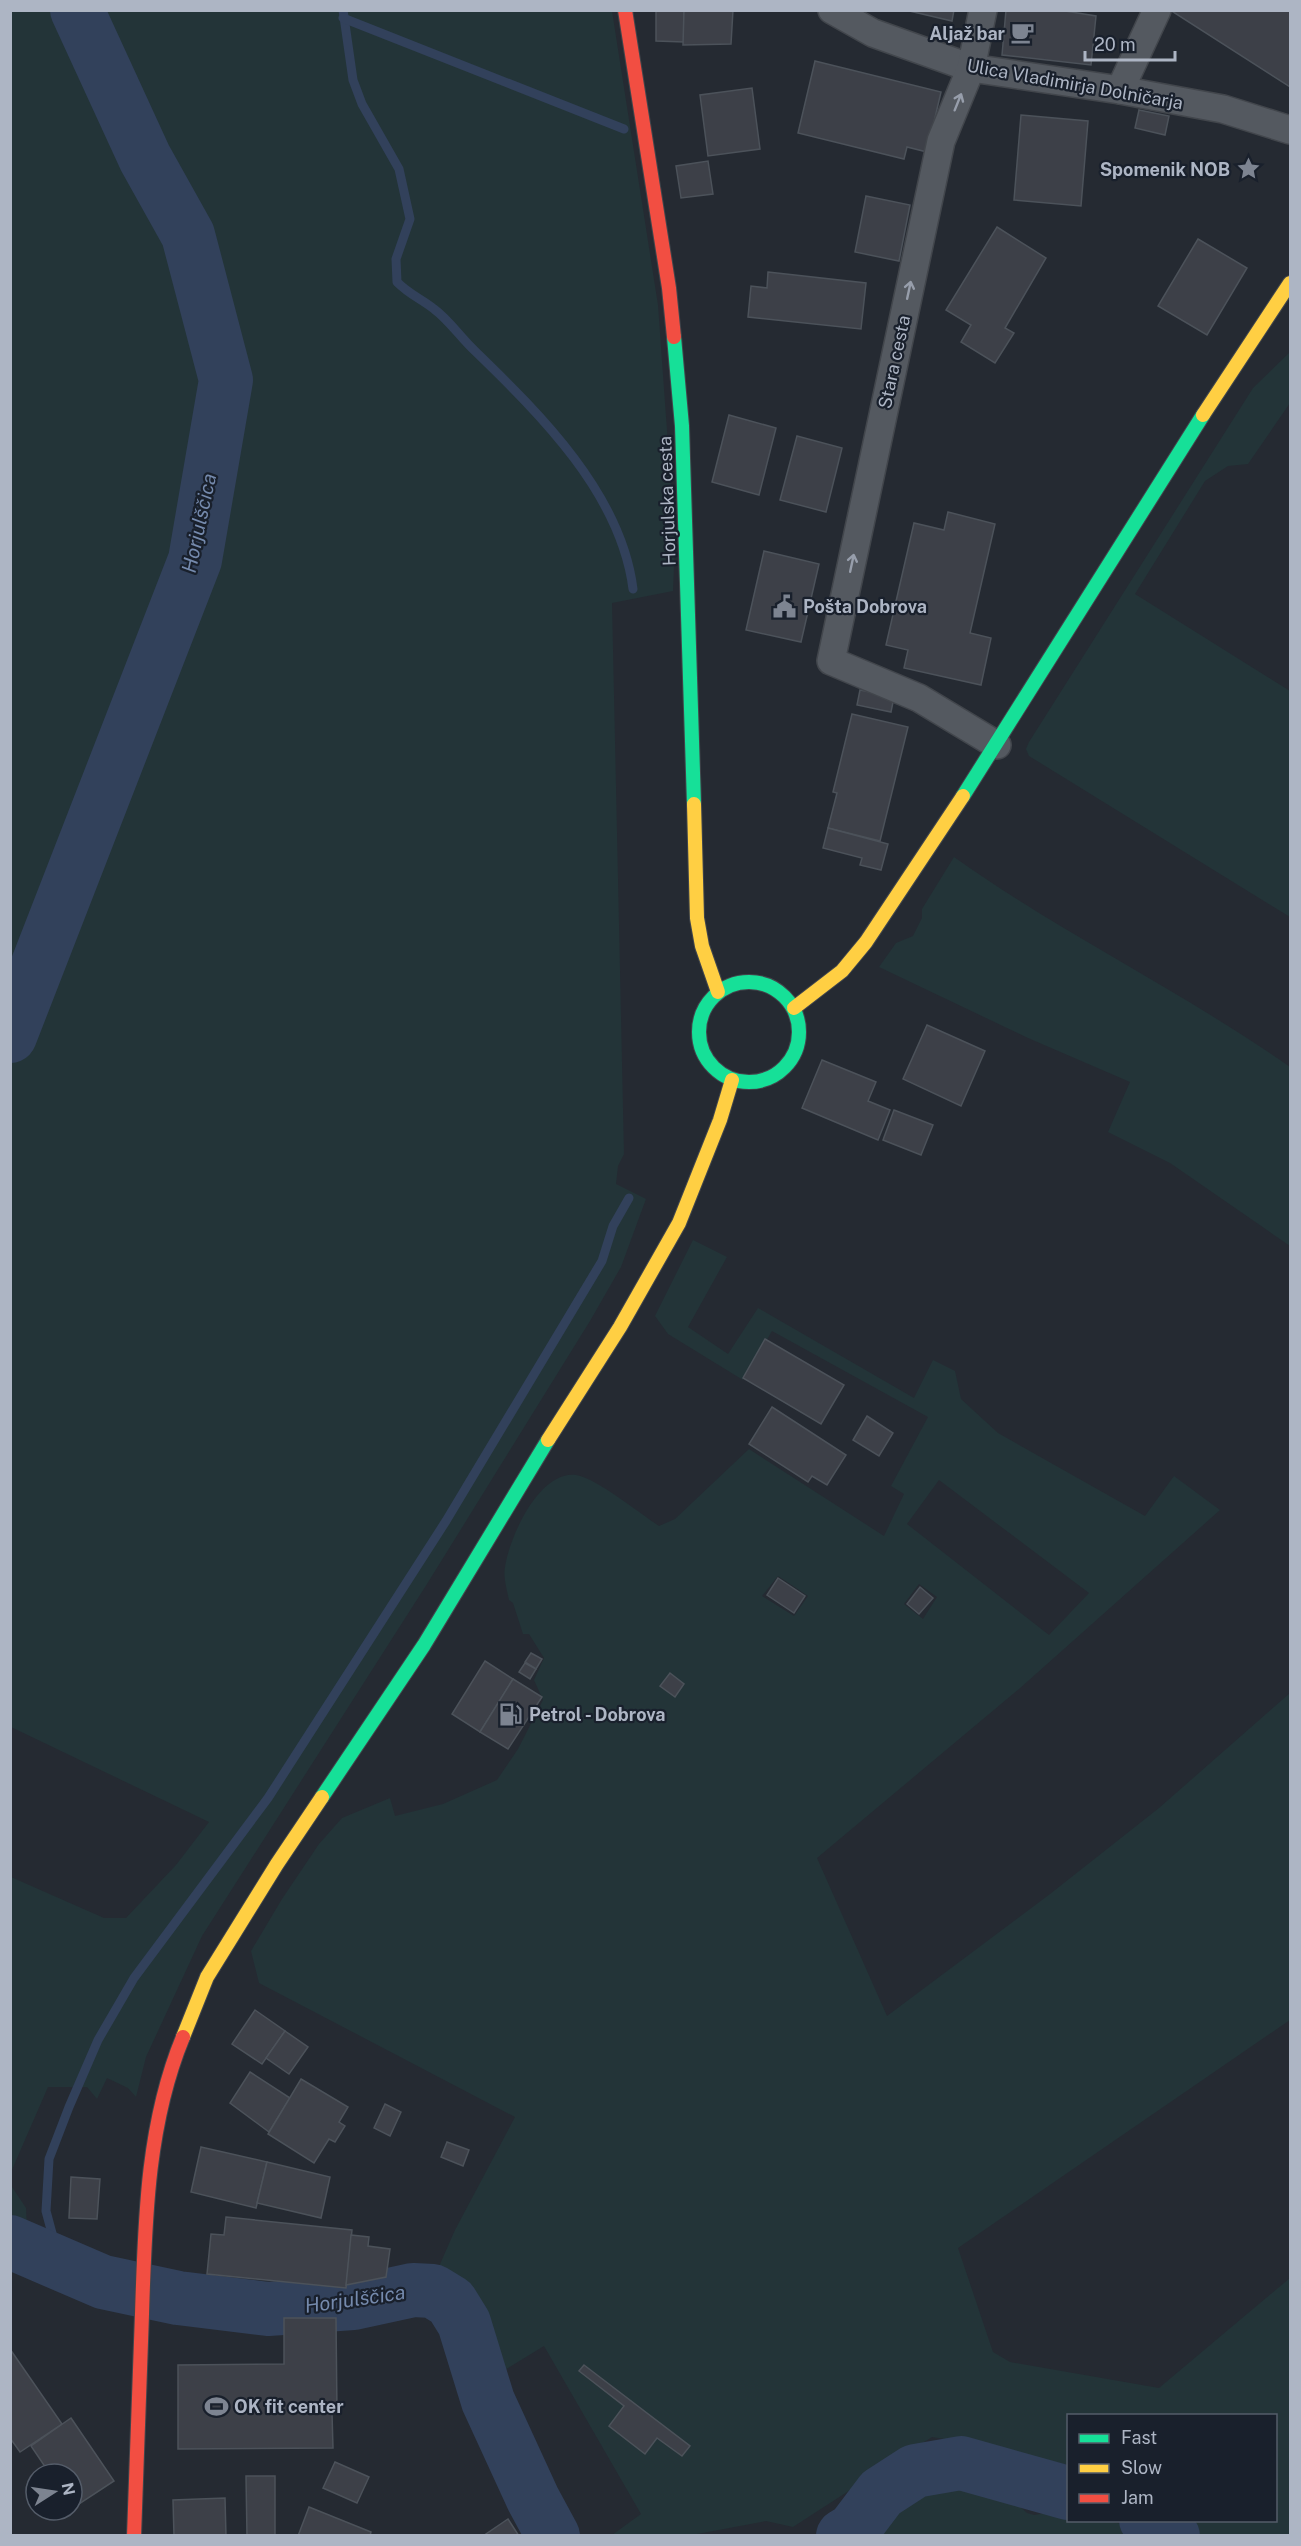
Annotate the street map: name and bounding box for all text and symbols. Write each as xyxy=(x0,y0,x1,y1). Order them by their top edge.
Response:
cafe icon: Aljaž bar xyxy=(1010,20,1036,46)
place label: Aljaž bar xyxy=(929,23,1006,44)
scale bar xyxy=(1085,24,1175,62)
text: 20 m xyxy=(1094,34,1136,55)
street label: Ulica Vladimirja Dolničarja xyxy=(965,55,1185,113)
one-way arrow xyxy=(953,93,964,111)
place icon: Spomenik NOB xyxy=(1235,156,1261,182)
place label: Spomenik NOB xyxy=(1100,159,1230,180)
one-way arrow xyxy=(904,281,916,300)
street label: Stara cesta xyxy=(874,313,914,411)
street label: Horjulska cesta xyxy=(654,436,680,566)
water label: Horjulščica xyxy=(177,471,221,575)
one-way arrow xyxy=(846,554,858,573)
public building icon: Pošta Dobrova xyxy=(772,593,798,619)
place label: Pošta Dobrova xyxy=(803,596,927,617)
fuel station icon: Petrol - Dobrova xyxy=(498,1701,524,1727)
place label: Petrol - Dobrova xyxy=(529,1704,666,1725)
water label: Horjulščica xyxy=(303,2280,407,2318)
sports icon: OK fit center xyxy=(203,2393,229,2419)
place label: OK fit center xyxy=(234,2396,344,2417)
legend xyxy=(1067,2414,1277,2522)
text: Fast xyxy=(1121,2427,1157,2448)
text: Slow xyxy=(1121,2457,1162,2478)
north arrow xyxy=(24,2462,84,2522)
text: N xyxy=(58,2481,79,2497)
text: Jam xyxy=(1121,2487,1154,2508)

